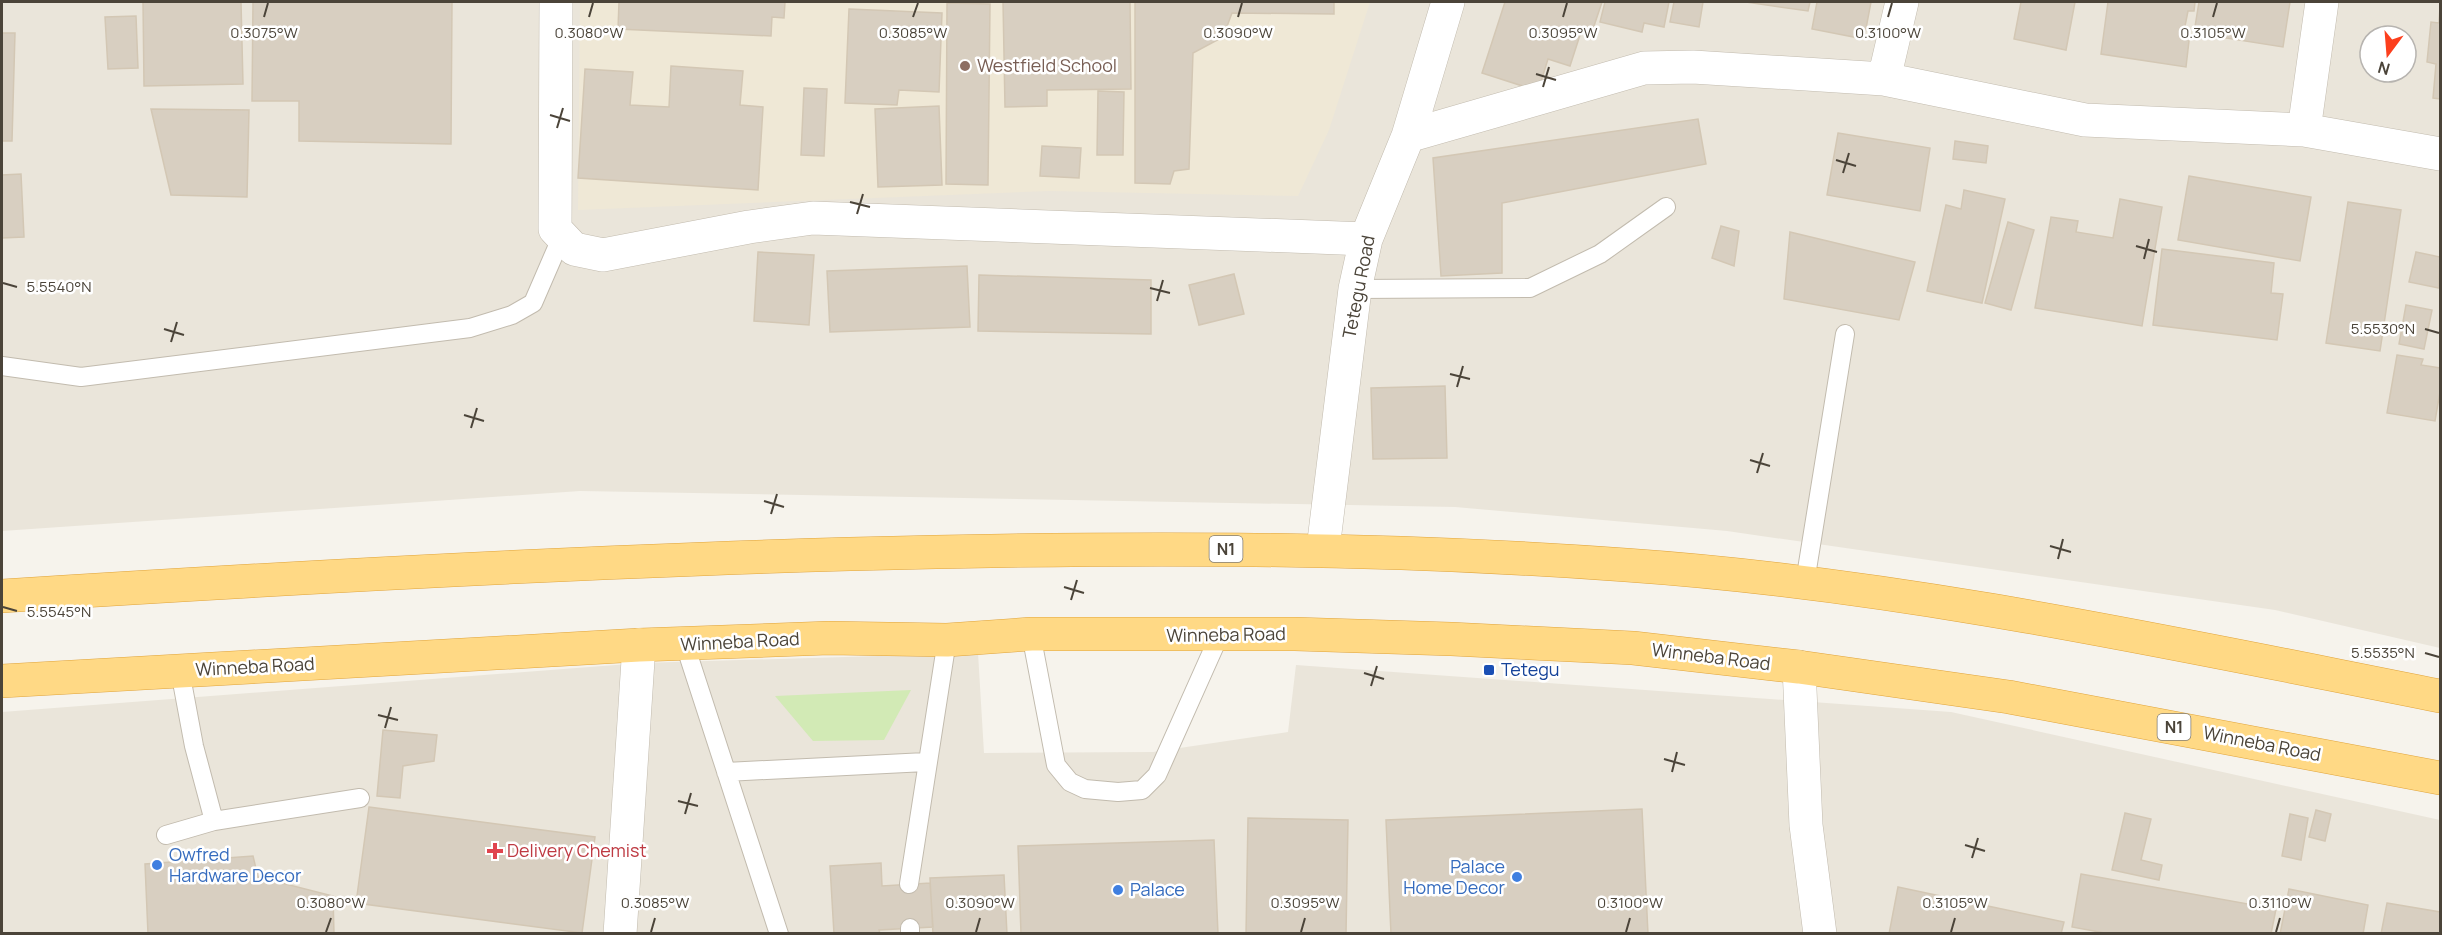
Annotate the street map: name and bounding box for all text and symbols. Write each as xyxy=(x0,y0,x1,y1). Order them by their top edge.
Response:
text: 0.3075°W xyxy=(230,22,298,43)
text: 0.3080°W xyxy=(554,22,624,43)
text: 0.3085°W xyxy=(879,22,947,43)
text: 0.3090°W xyxy=(1203,22,1273,43)
text: 0.3095°W xyxy=(1528,22,1598,43)
text: 0.3100°W xyxy=(1855,22,1921,43)
text: 0.3105°W xyxy=(2180,22,2246,43)
north arrow xyxy=(2358,24,2418,84)
place label: Westfield School xyxy=(977,53,1117,77)
text: N xyxy=(2375,56,2392,81)
marker: Westfield School xyxy=(958,59,972,73)
street label: Tetegu Road xyxy=(1336,233,1380,341)
text: 5.5540°N xyxy=(27,276,91,297)
text: 5.5530°N xyxy=(2351,318,2415,339)
road number: N1 xyxy=(1210,536,1242,562)
text: 5.5545°N xyxy=(27,601,91,622)
street label: Winneba Road xyxy=(1166,621,1286,647)
street label: Winneba Road xyxy=(680,626,800,656)
street label: Winneba Road xyxy=(1650,637,1772,675)
text: 5.5535°N xyxy=(2351,642,2415,663)
street label: Winneba Road xyxy=(195,651,315,681)
place label: Tetegu xyxy=(1501,657,1560,681)
marker: Tetegu xyxy=(1482,663,1496,677)
road number: N1 xyxy=(2158,714,2190,740)
street label: Winneba Road xyxy=(2201,720,2323,766)
place label: Delivery Chemist xyxy=(507,838,647,862)
place label: Owfred Hardware Decor xyxy=(169,842,302,887)
marker: Delivery Chemist xyxy=(488,844,502,858)
place label: Palace Home Decor xyxy=(1403,854,1506,899)
marker: Owfred Hardware Decor xyxy=(150,858,164,872)
marker: Palace Home Decor xyxy=(1510,870,1524,884)
place label: Palace xyxy=(1130,877,1185,901)
marker: Palace xyxy=(1111,883,1125,897)
text: 0.3080°W xyxy=(296,892,366,913)
text: 0.3085°W xyxy=(621,892,689,913)
text: 0.3090°W xyxy=(945,892,1015,913)
text: 0.3095°W xyxy=(1270,892,1340,913)
text: 0.3100°W xyxy=(1597,892,1663,913)
text: 0.3105°W xyxy=(1922,892,1988,913)
text: 0.3110°W xyxy=(2249,892,2311,913)

